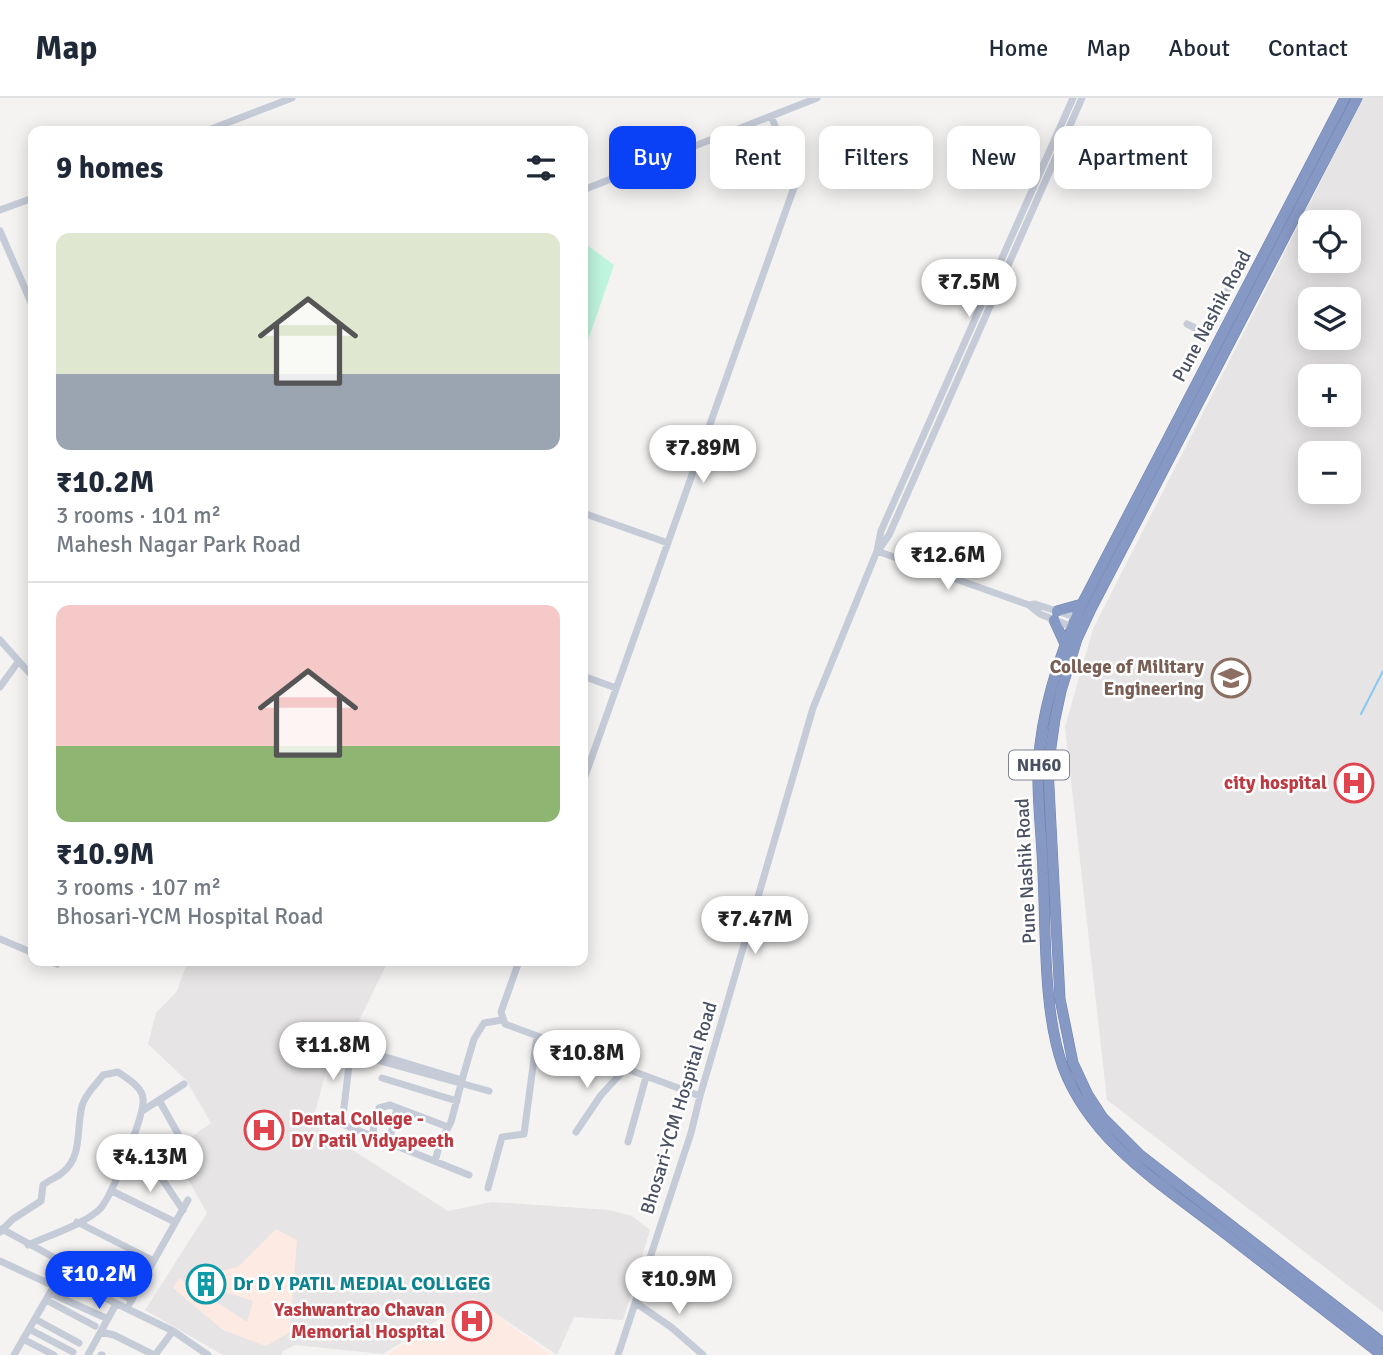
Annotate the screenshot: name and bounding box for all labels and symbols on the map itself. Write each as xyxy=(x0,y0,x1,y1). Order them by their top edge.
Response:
street label: Pune Nashik Road xyxy=(1167,246,1257,386)
pin: ₹7.5M xyxy=(920,260,1018,319)
pin: ₹7.89M xyxy=(646,426,760,485)
pin: ₹12.6M xyxy=(891,532,1005,592)
place label: College of Military Engineering xyxy=(1050,655,1205,701)
school or university icon: College of Military Engineering xyxy=(1210,657,1252,699)
road number: NH60 xyxy=(1009,750,1069,780)
hospital icon: city hospital xyxy=(1333,762,1375,804)
place label: city hospital xyxy=(1224,771,1327,795)
street label: Pune Nashik Road xyxy=(1010,798,1042,944)
pin: ₹7.47M xyxy=(698,896,812,956)
street label: Bhosari-YCM Hospital Road xyxy=(635,999,723,1217)
pin: ₹11.8M xyxy=(276,1023,390,1082)
pin: ₹10.8M xyxy=(530,1030,644,1090)
place label: Dental College - DY Patil Vidyapeeth xyxy=(291,1107,454,1153)
hospital icon: Dental College - DY Patil Vidyapeeth xyxy=(243,1109,285,1151)
pin: ₹4.13M xyxy=(93,1134,207,1194)
pin: ₹10.2M xyxy=(42,1252,156,1311)
pin: ₹10.9M xyxy=(622,1256,736,1316)
building icon: Dr D Y PATIL MEDIAL COLLGEG xyxy=(185,1263,227,1305)
place label: Dr D Y PATIL MEDIAL COLLGEG xyxy=(233,1272,491,1296)
place label: Yashwantrao Chavan Memorial Hospital xyxy=(273,1298,445,1344)
hospital icon: Yashwantrao Chavan Memorial Hospital xyxy=(451,1300,493,1342)

